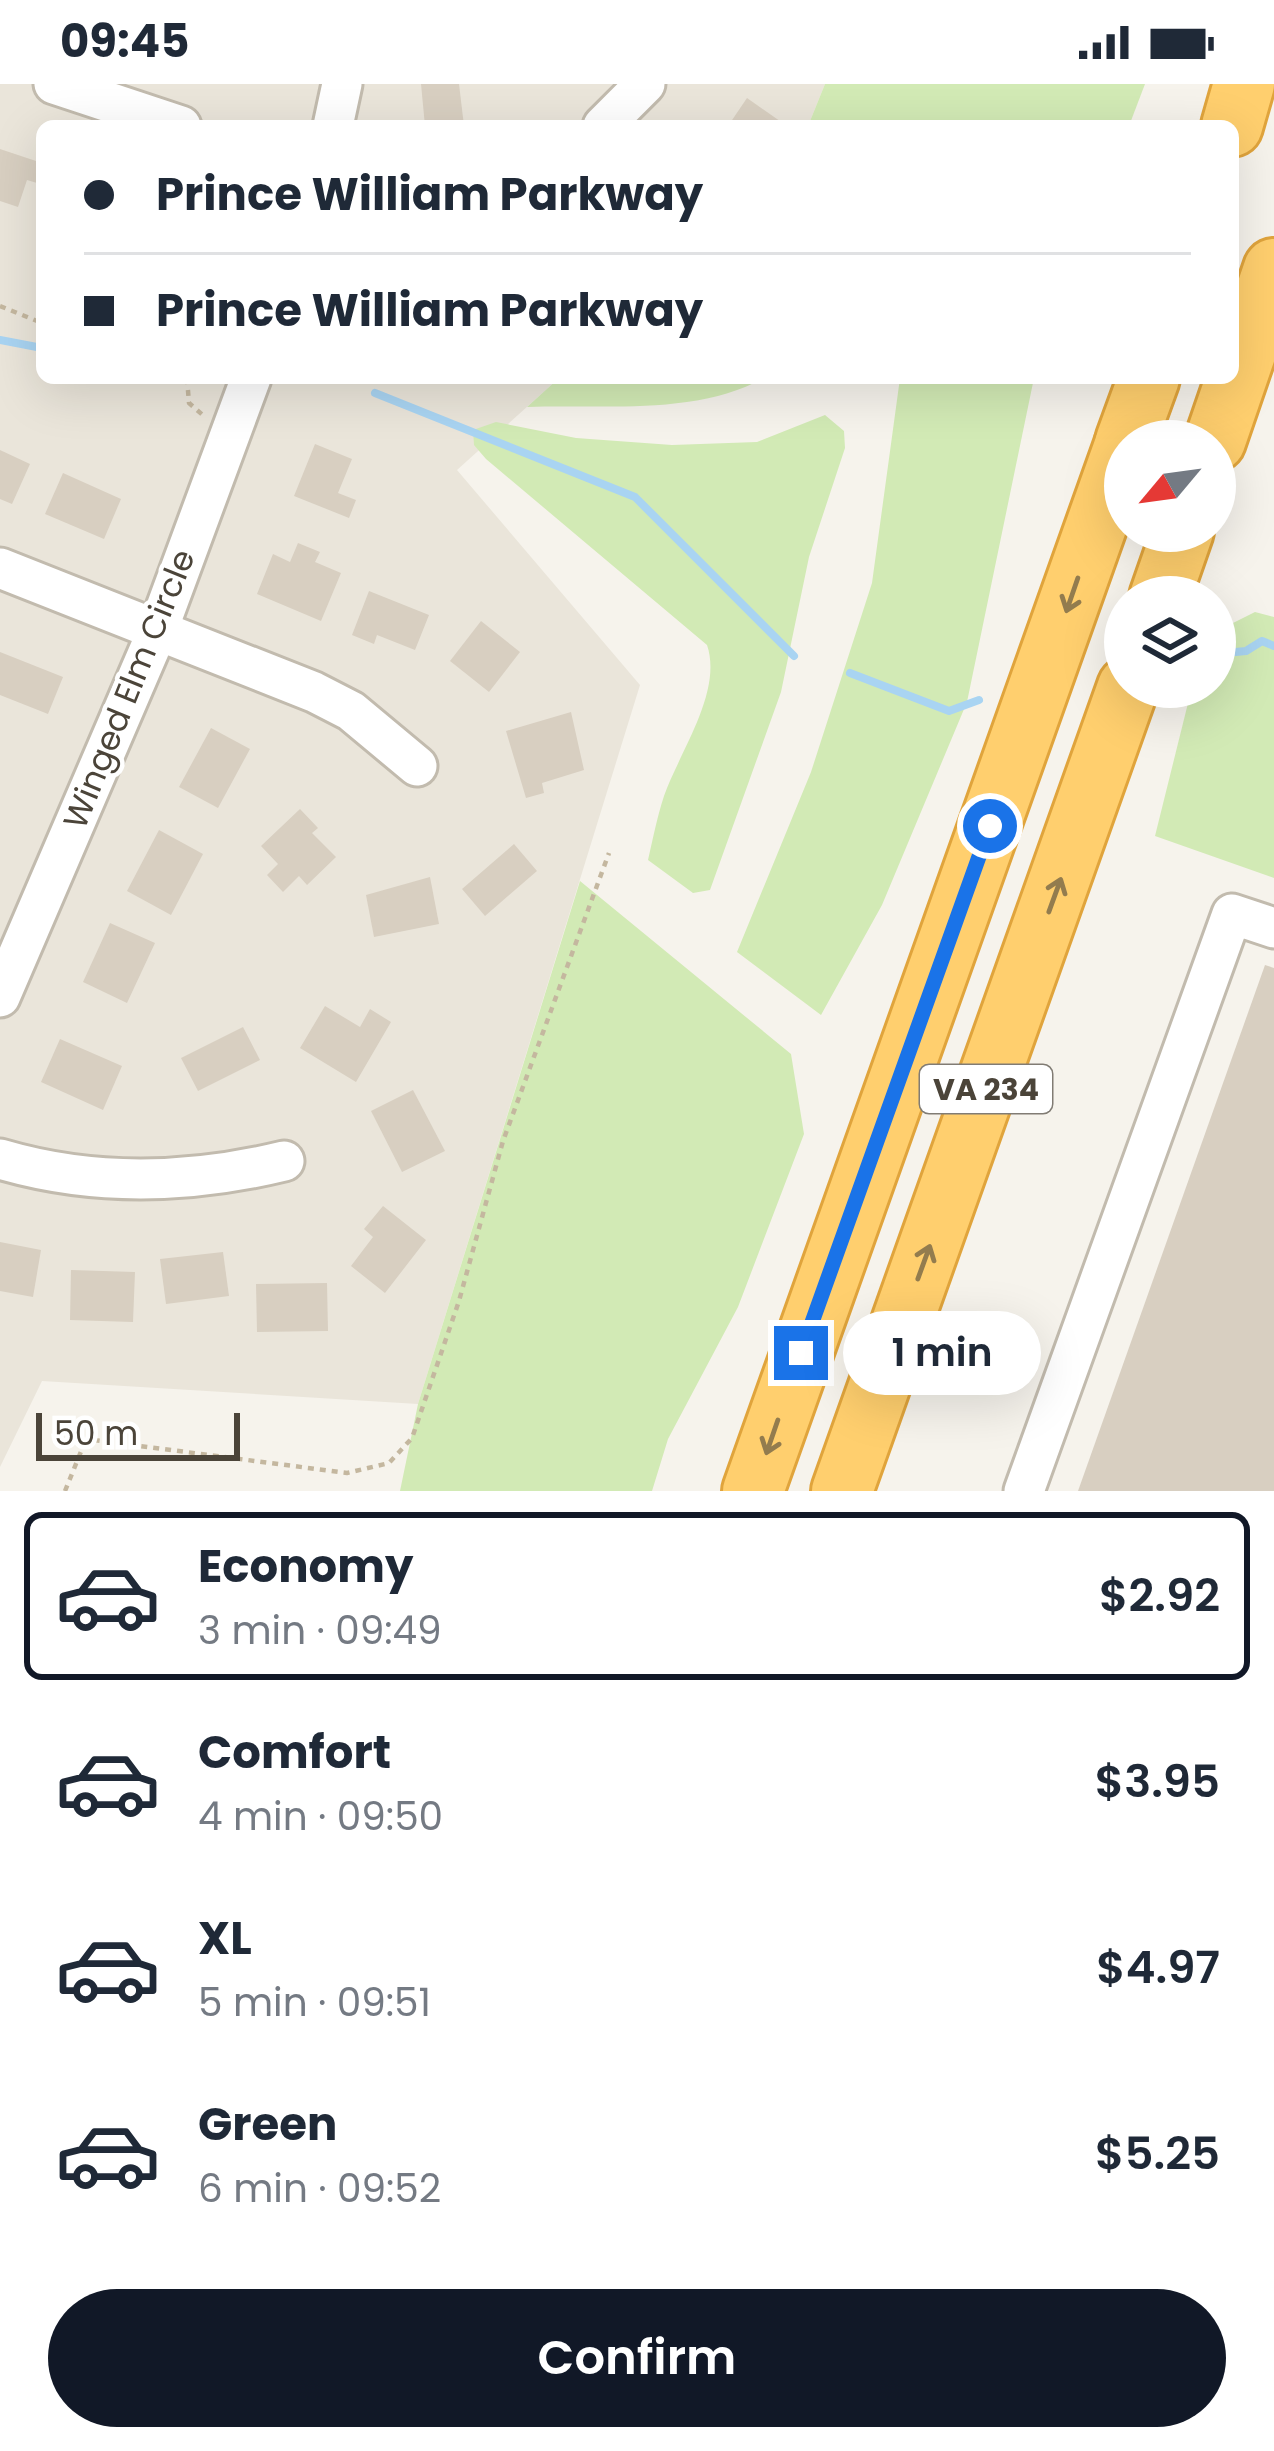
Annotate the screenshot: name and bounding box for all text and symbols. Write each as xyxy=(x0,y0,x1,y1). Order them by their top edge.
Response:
text: 09:45 xyxy=(60,10,190,73)
text: Prince William Parkway xyxy=(156,163,703,226)
text: Prince William Parkway xyxy=(156,279,703,342)
north arrow xyxy=(1104,420,1236,552)
map controls xyxy=(1104,420,1236,708)
street label: Winged Elm Circle xyxy=(51,542,207,836)
one-way arrow xyxy=(1060,576,1081,613)
button: layers xyxy=(1104,576,1236,708)
route start xyxy=(963,799,1017,853)
one-way arrow xyxy=(1046,877,1067,914)
road number: VA 234 xyxy=(920,1065,1052,1113)
one-way arrow xyxy=(915,1245,936,1282)
callout: 1 min xyxy=(843,1311,1041,1395)
text: 1 min xyxy=(892,1325,992,1380)
route end xyxy=(774,1326,828,1380)
scale bar xyxy=(36,1407,240,1460)
text: 50 m xyxy=(54,1410,138,1457)
one-way arrow xyxy=(760,1418,781,1455)
text: Economy xyxy=(198,1535,413,1598)
icon: car xyxy=(54,1542,162,1650)
text: $2.92 xyxy=(1099,1564,1220,1627)
text: 3 min · 09:49 xyxy=(198,1603,442,1658)
text: Comfort xyxy=(198,1721,391,1784)
icon: car xyxy=(54,1728,162,1836)
text: $3.95 xyxy=(1095,1750,1220,1813)
text: 4 min · 09:50 xyxy=(198,1789,443,1844)
text: XL xyxy=(198,1907,252,1970)
icon: car xyxy=(54,1914,162,2022)
text: $4.97 xyxy=(1096,1936,1220,1999)
text: 5 min · 09:51 xyxy=(198,1975,431,2030)
text: Green xyxy=(198,2093,337,2156)
icon: car xyxy=(54,2100,162,2208)
text: $5.25 xyxy=(1095,2122,1220,2185)
text: 6 min · 09:52 xyxy=(198,2161,441,2216)
button: Confirm xyxy=(48,2289,1226,2427)

